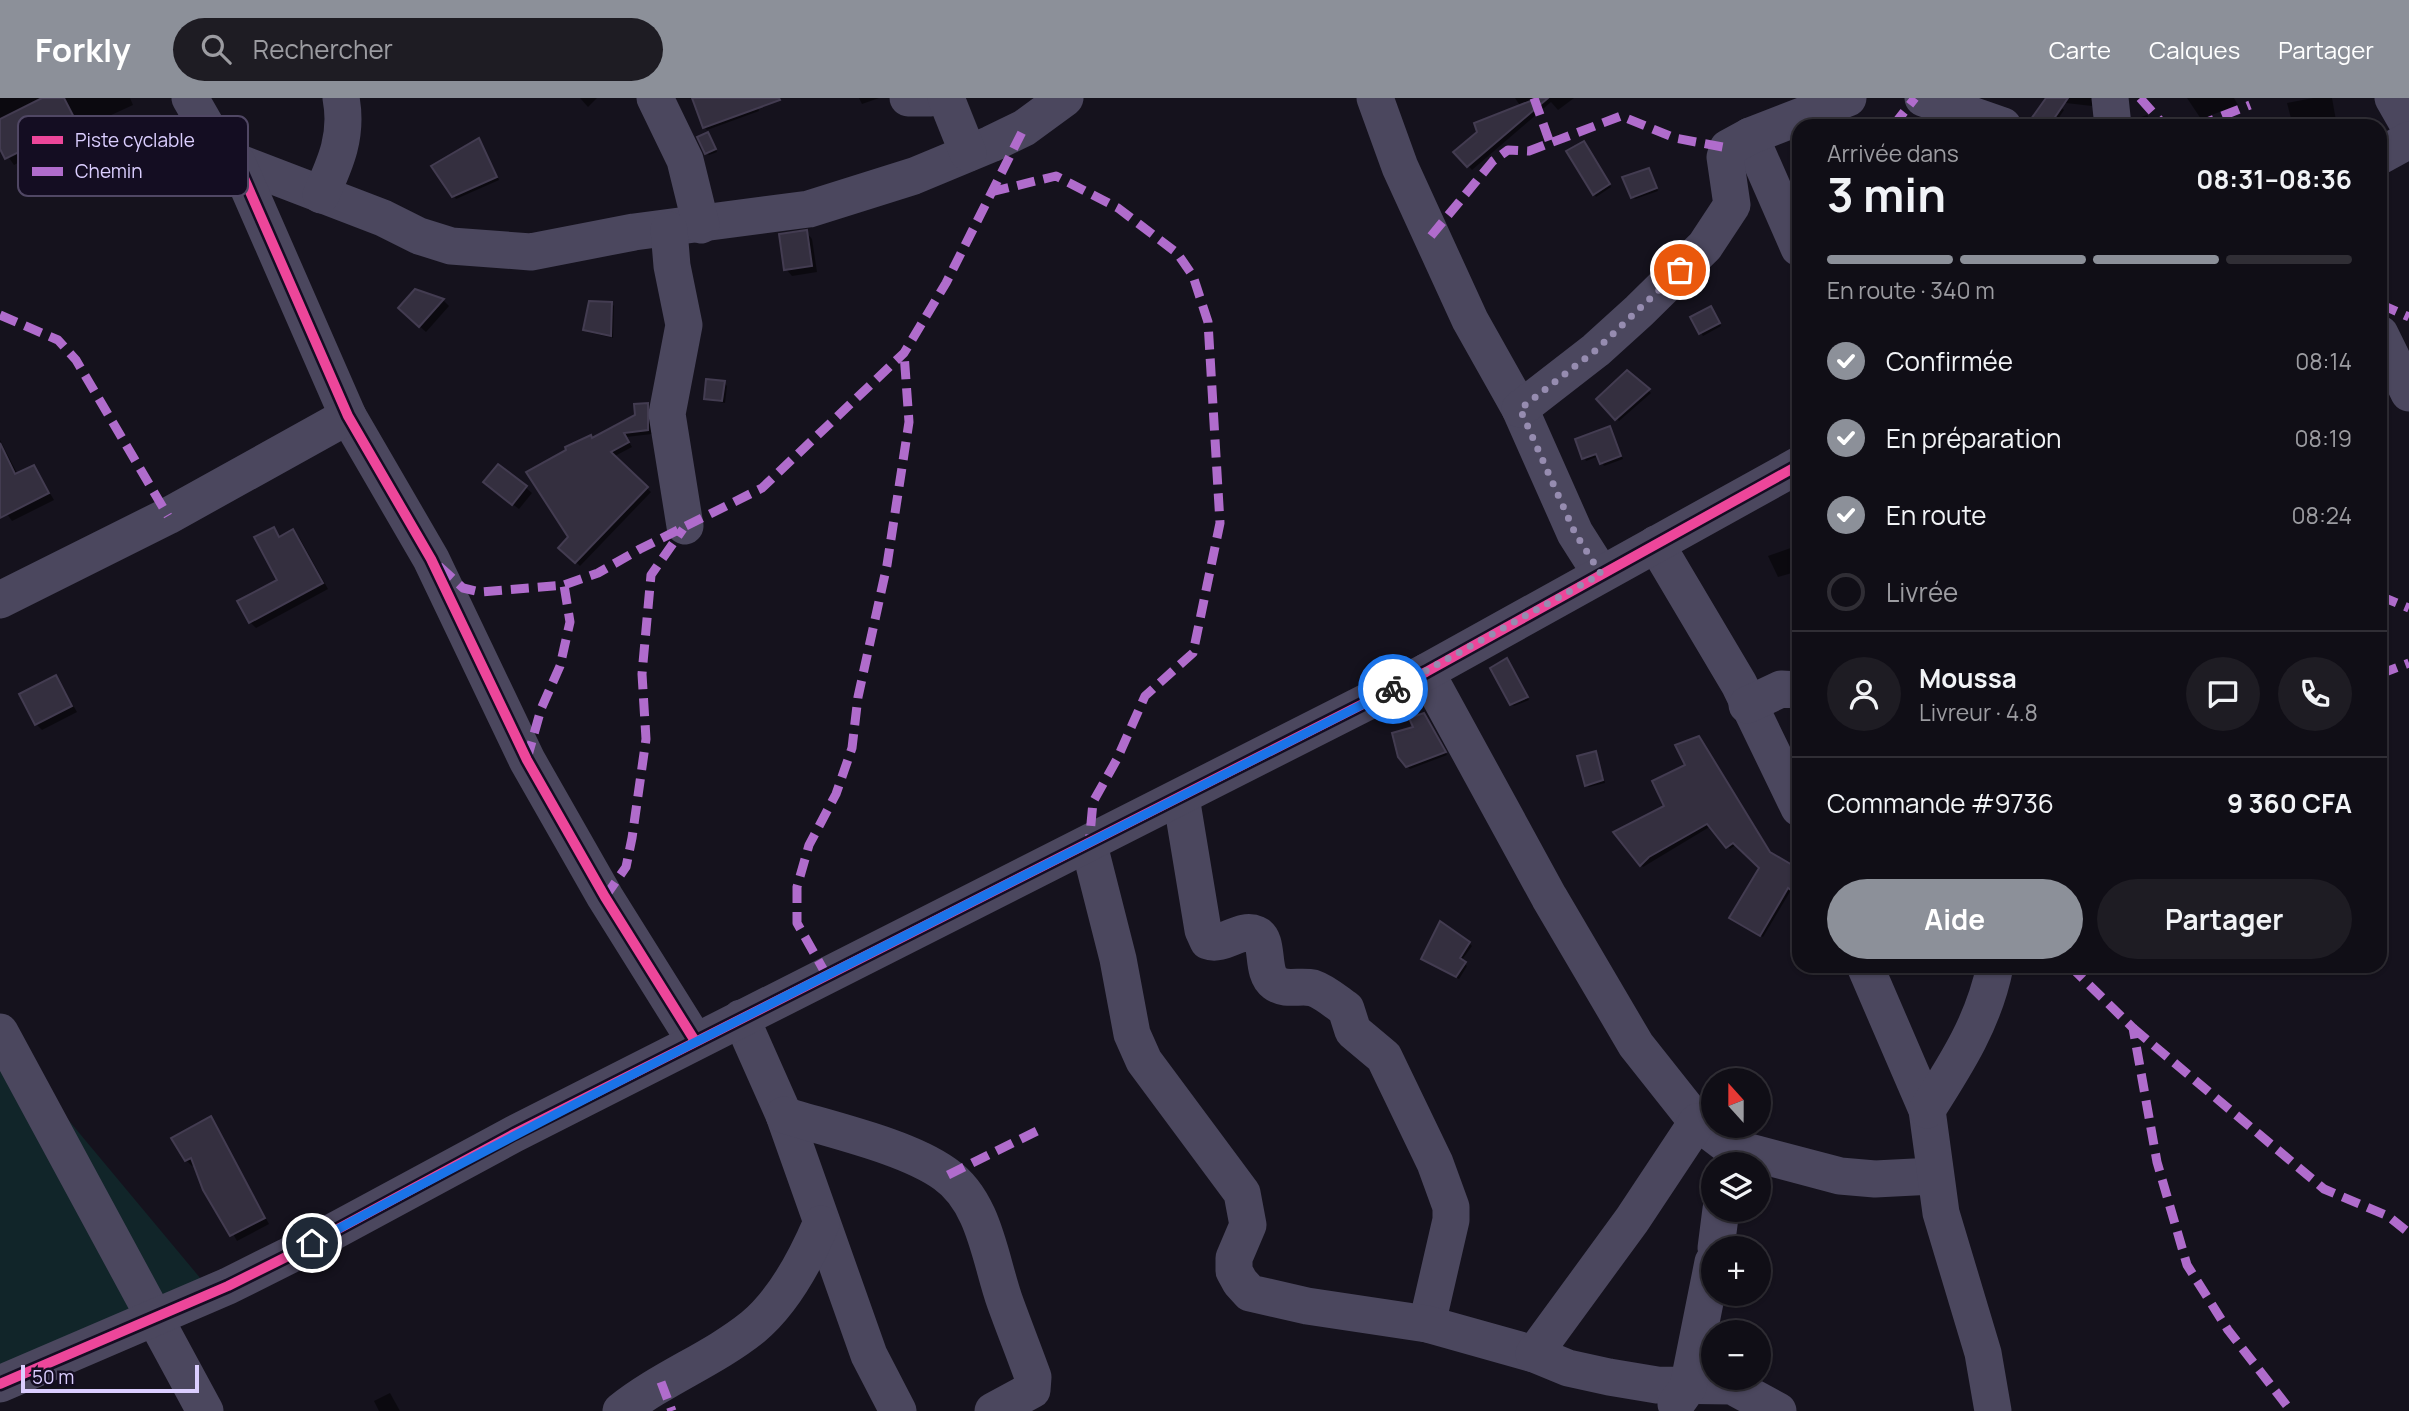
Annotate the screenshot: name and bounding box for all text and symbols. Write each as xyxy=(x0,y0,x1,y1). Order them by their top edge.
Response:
search box xyxy=(173,18,663,81)
text: Forkly xyxy=(35,27,131,72)
icon: search xyxy=(197,30,235,68)
text: Rechercher xyxy=(253,31,393,67)
text: Carte xyxy=(2049,33,2111,66)
text: Calques xyxy=(2149,33,2240,66)
text: Partager xyxy=(2278,33,2374,66)
legend xyxy=(18,116,248,196)
text: Piste cyclable xyxy=(75,127,195,153)
text: Arrivée dans xyxy=(1827,137,1959,169)
text: Chemin xyxy=(75,158,143,184)
text: 08:31–08:36 xyxy=(2196,161,2352,197)
text: 3 min xyxy=(1827,163,1946,226)
pin xyxy=(1650,240,1710,300)
icon: bag xyxy=(1661,251,1699,289)
text: En route · 340 m xyxy=(1827,274,1995,306)
icon: check xyxy=(1827,342,1865,380)
text: Confirmée xyxy=(1886,343,2013,379)
text: 08:14 xyxy=(2295,345,2352,377)
icon: check xyxy=(1827,419,1865,457)
text: En préparation xyxy=(1886,420,2061,456)
text: 08:19 xyxy=(2295,422,2352,454)
icon: check xyxy=(1827,496,1865,534)
text: En route xyxy=(1886,497,1987,533)
text: 08:24 xyxy=(2292,499,2352,531)
text: Livrée xyxy=(1886,574,1958,610)
courier xyxy=(1358,654,1428,724)
button: person xyxy=(1827,657,1901,731)
button: chat xyxy=(2186,657,2260,731)
button: phone xyxy=(2278,657,2352,731)
text: Moussa xyxy=(1919,660,2017,696)
icon: bike xyxy=(1374,670,1412,708)
text: Livreur · 4.8 xyxy=(1919,696,2038,728)
text: Commande #9736 xyxy=(1827,785,2054,821)
text: 9 360 CFA xyxy=(2227,785,2352,821)
button: Aide xyxy=(1827,879,2083,959)
button: Partager xyxy=(2097,879,2352,959)
north arrow xyxy=(1701,1068,1771,1138)
map controls xyxy=(1701,1068,1771,1390)
button: layers xyxy=(1701,1152,1771,1222)
pin xyxy=(282,1213,342,1273)
icon: home xyxy=(293,1224,331,1262)
button: + xyxy=(1701,1236,1771,1306)
button: − xyxy=(1701,1320,1771,1390)
scale bar xyxy=(21,1362,200,1394)
text: 50 m xyxy=(32,1364,74,1390)

